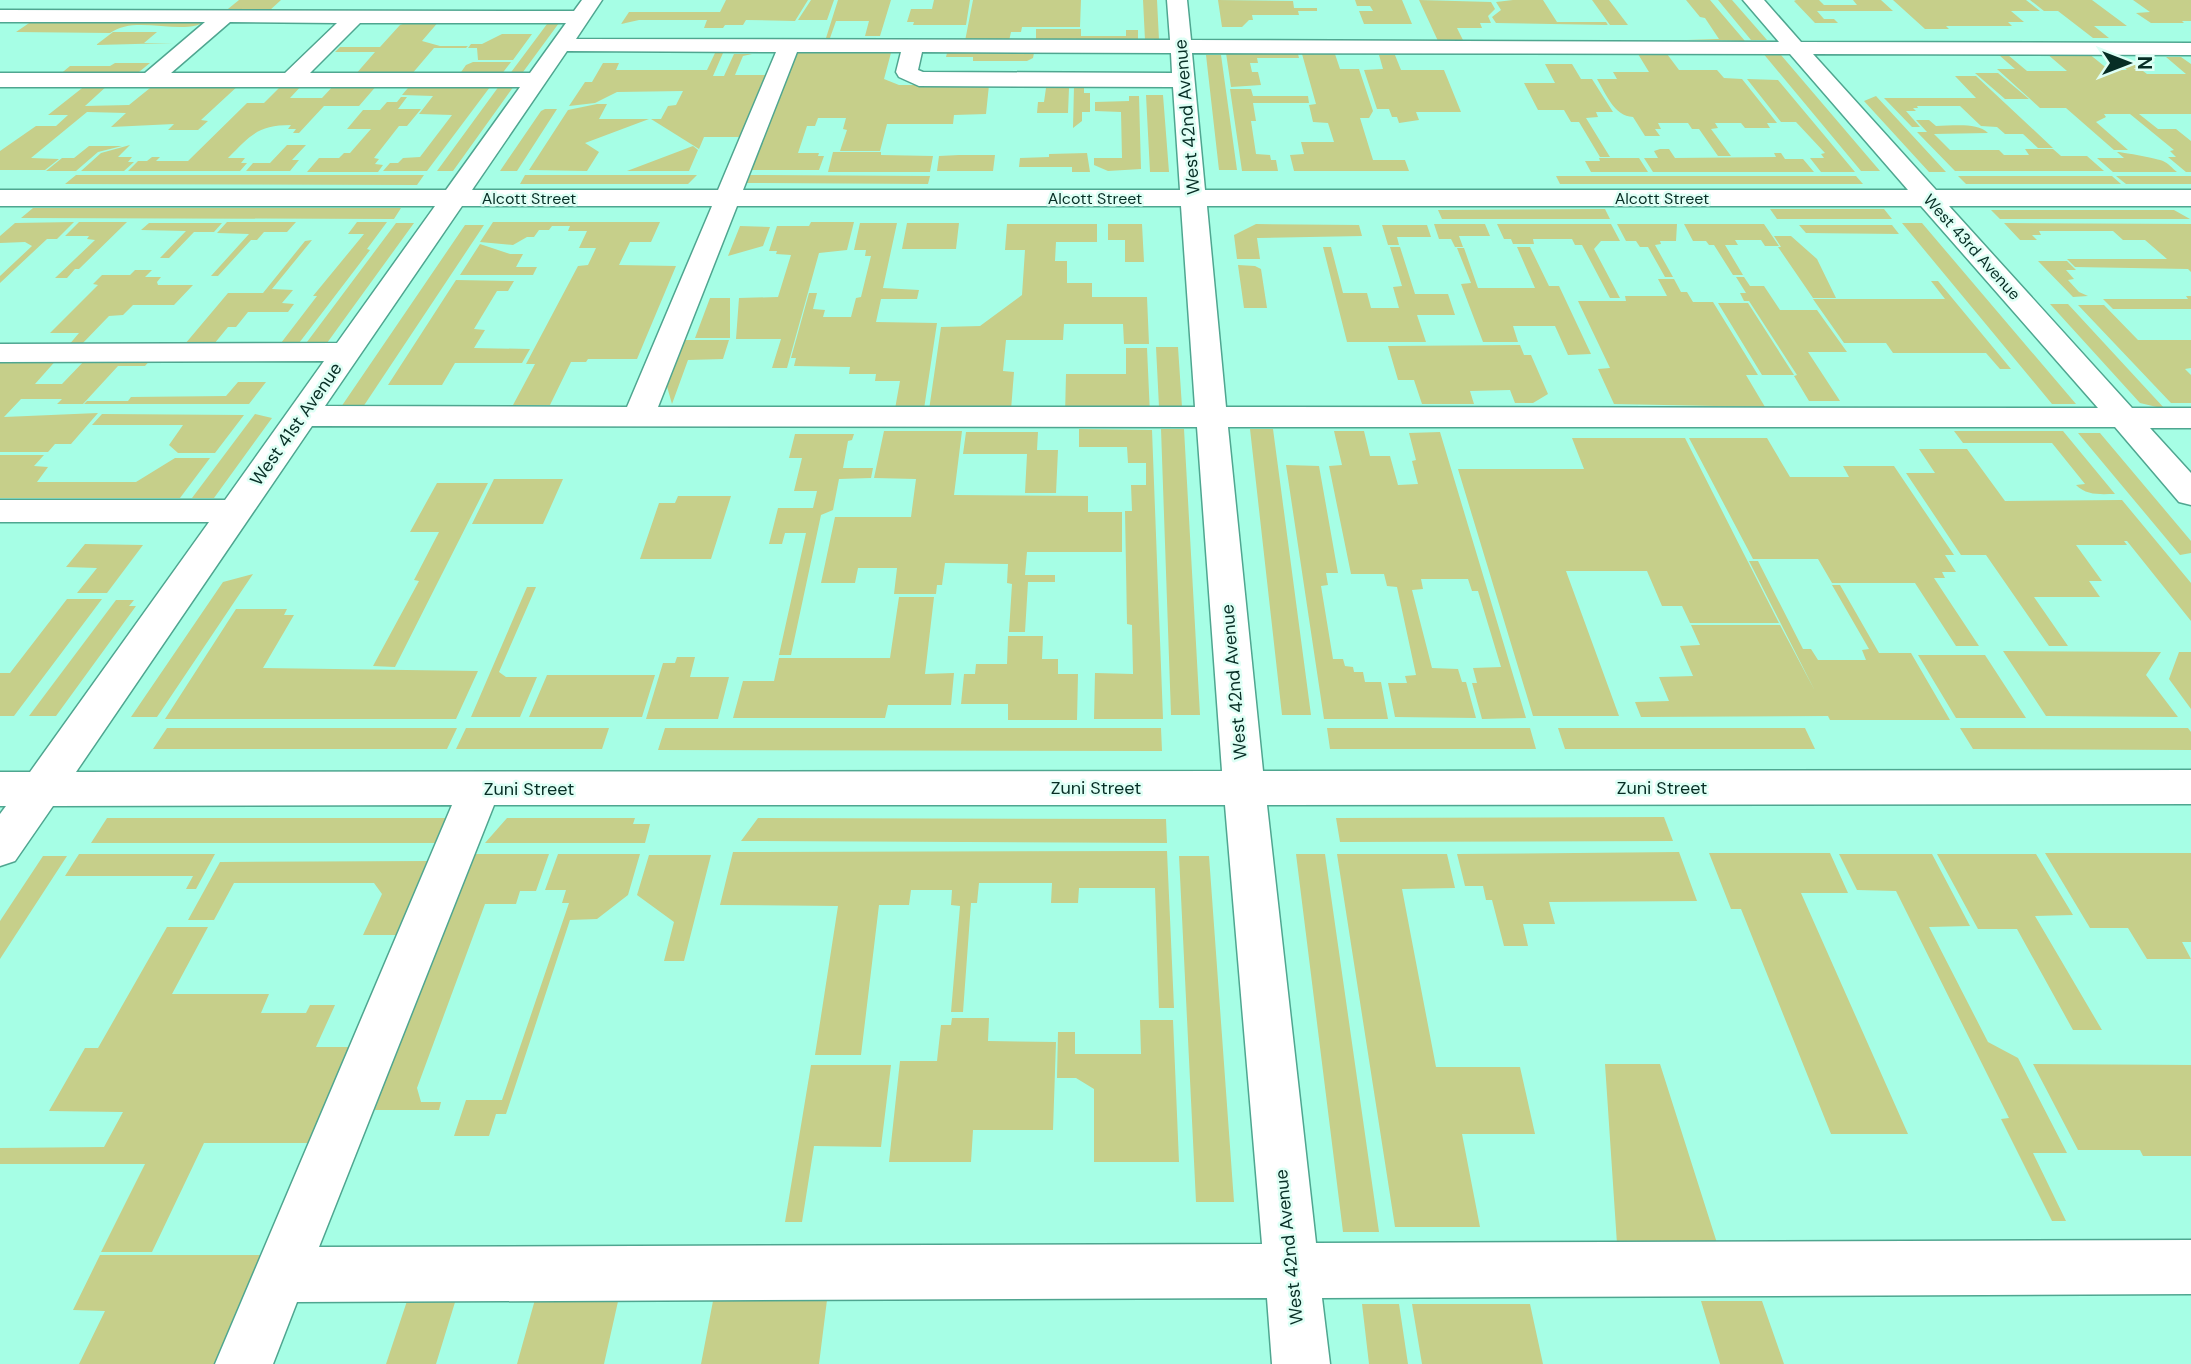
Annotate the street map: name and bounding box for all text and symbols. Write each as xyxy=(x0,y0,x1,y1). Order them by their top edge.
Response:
north arrow xyxy=(2093,28,2163,98)
street label: West 42nd Avenue xyxy=(1168,38,1206,196)
text: N xyxy=(2132,56,2157,70)
street label: Alcott Street xyxy=(482,188,576,209)
street label: Alcott Street xyxy=(1048,188,1142,209)
street label: Alcott Street xyxy=(1615,188,1709,209)
street label: West 43rd Avenue xyxy=(1919,190,2025,304)
street label: West 41st Avenue xyxy=(244,358,348,490)
street label: West 42nd Avenue xyxy=(1215,603,1253,761)
street label: Zuni Street xyxy=(1051,776,1141,800)
street label: Zuni Street xyxy=(1617,776,1707,800)
street label: Zuni Street xyxy=(484,777,574,801)
street label: West 42nd Avenue xyxy=(1269,1168,1309,1326)

